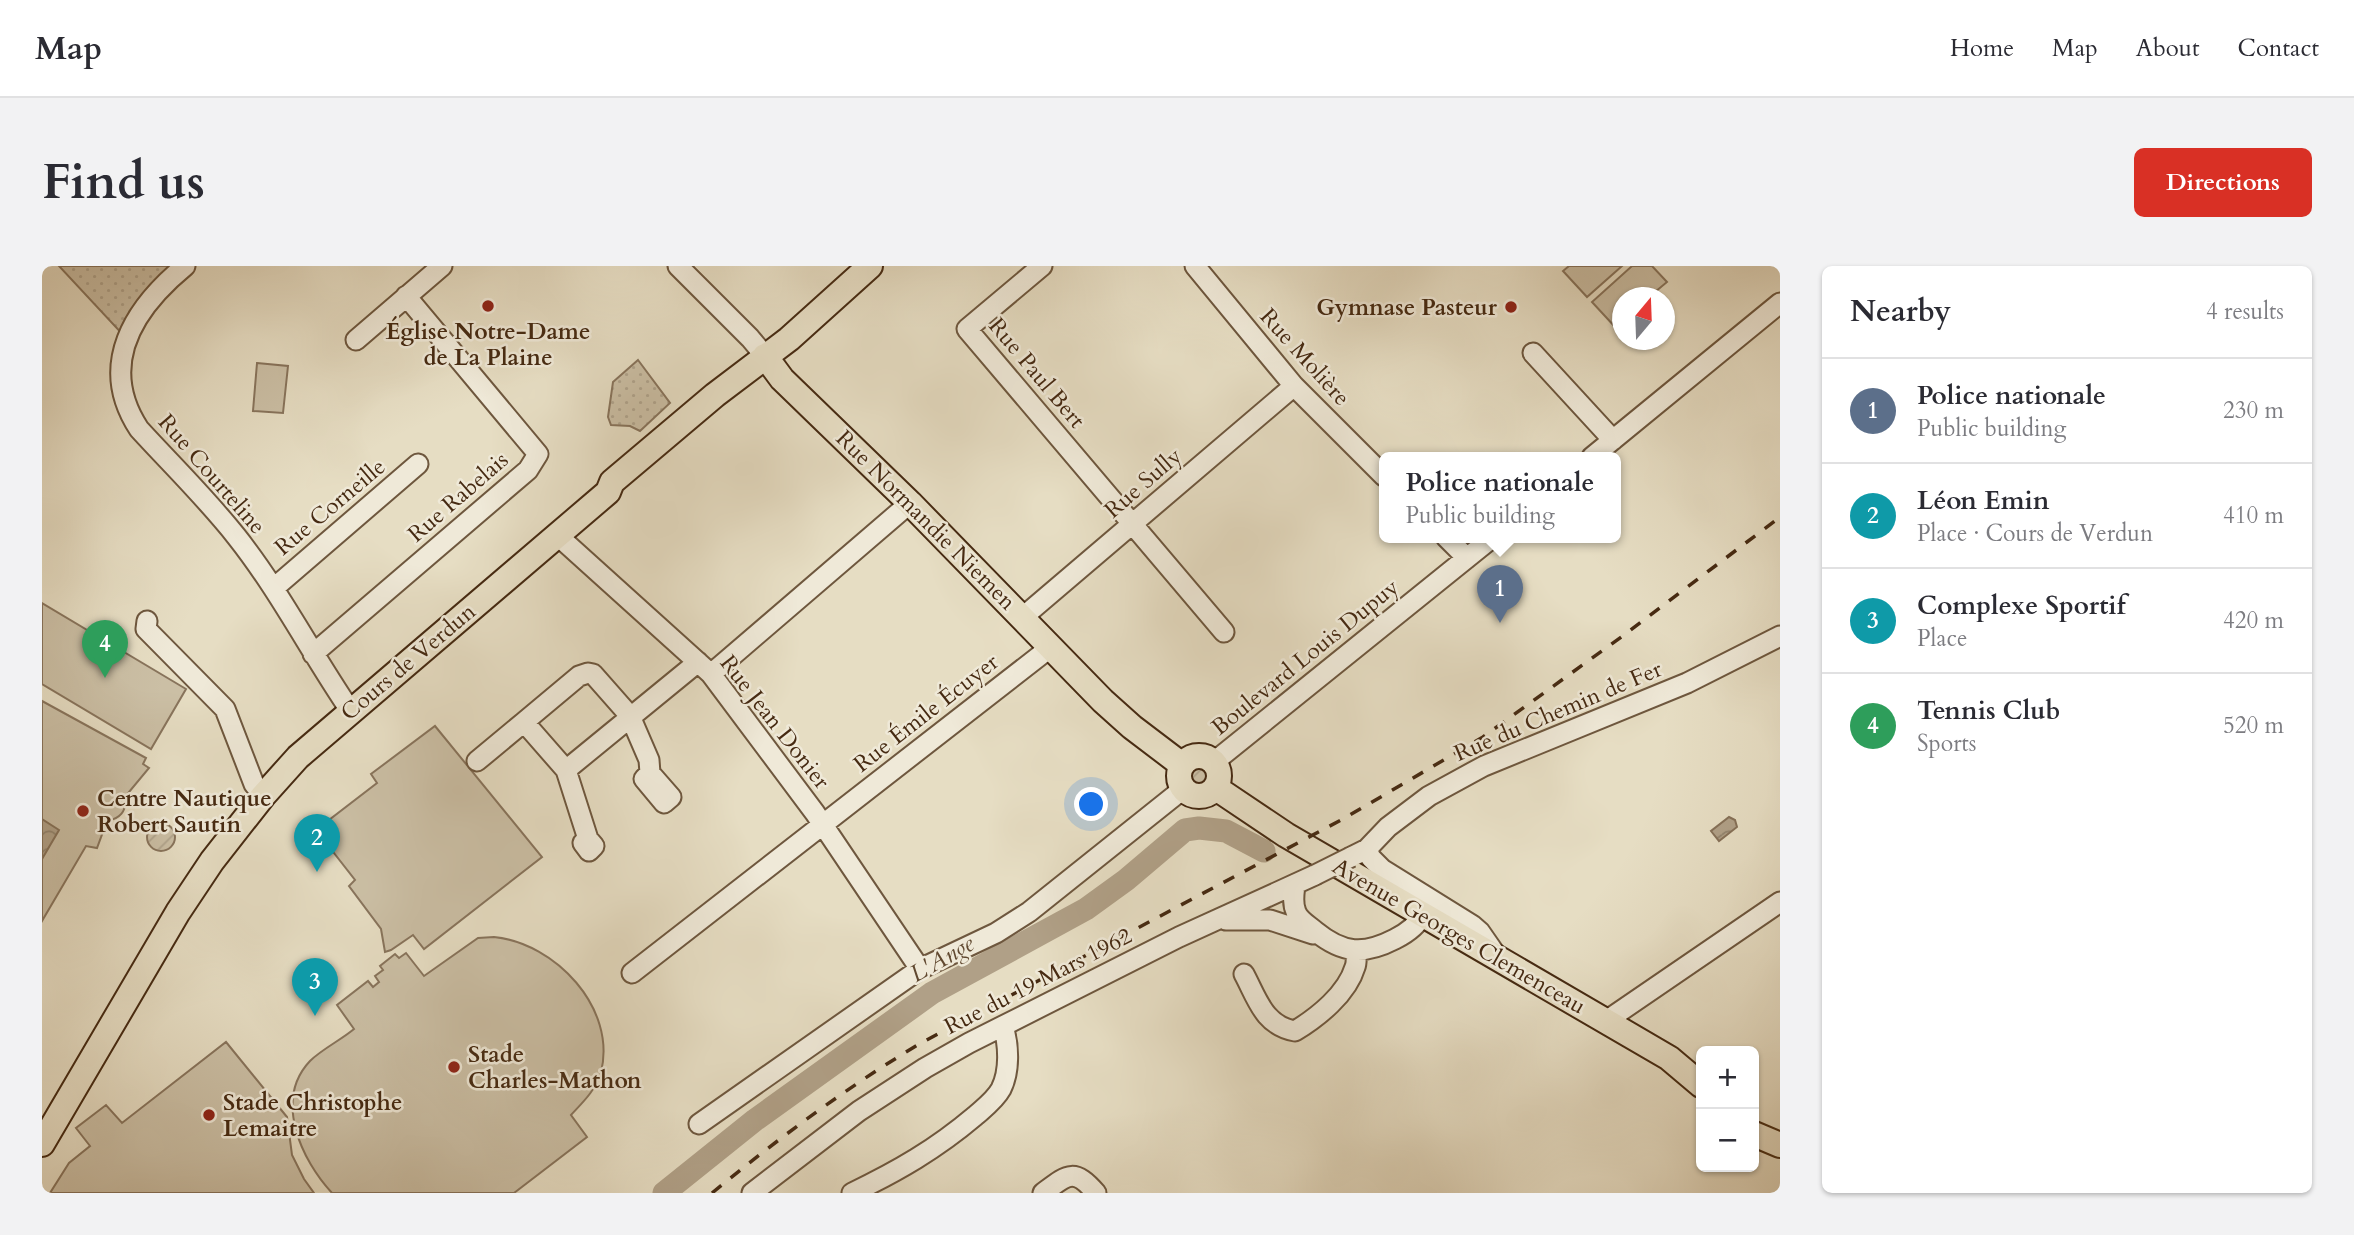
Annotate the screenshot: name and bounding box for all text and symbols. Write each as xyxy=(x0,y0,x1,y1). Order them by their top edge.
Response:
text: Map xyxy=(35,26,102,71)
text: Home xyxy=(1950,32,2014,65)
text: Map xyxy=(2052,32,2098,65)
text: About xyxy=(2136,32,2200,65)
text: Contact xyxy=(2238,32,2319,65)
button: Directions xyxy=(2134,148,2312,217)
text: Find us xyxy=(42,149,205,216)
north arrow xyxy=(1612,287,1675,350)
text: Nearby xyxy=(1850,291,1951,332)
place label: Gymnase Pasteur xyxy=(1316,292,1498,323)
text: 4 results xyxy=(2206,296,2284,327)
marker: Église Notre-Dame de La Plaine xyxy=(480,298,496,314)
marker: Gymnase Pasteur xyxy=(1503,299,1519,315)
street label: Rue Molière xyxy=(1253,302,1357,412)
street label: Rue Paul Bert xyxy=(982,311,1092,435)
place label: Église Notre-Dame de La Plaine xyxy=(386,316,590,373)
text: Police nationale xyxy=(1917,378,2106,413)
text: 1 xyxy=(1867,395,1879,426)
text: 230 m xyxy=(2223,395,2284,426)
street label: Rue Courteline xyxy=(151,407,273,541)
text: Public building xyxy=(1917,413,2067,444)
street label: Rue Normandie Niemen xyxy=(829,423,1023,617)
street label: Rue Sully xyxy=(1098,441,1188,525)
street label: Rue Rabelais xyxy=(401,445,515,549)
street label: Rue Corneille xyxy=(268,452,392,562)
popup xyxy=(1379,452,1621,543)
text: Police nationale xyxy=(1406,465,1594,500)
text: Léon Emin xyxy=(1917,483,2050,518)
text: Public building xyxy=(1406,500,1555,531)
text: 2 xyxy=(1867,500,1879,531)
text: 410 m xyxy=(2223,500,2284,531)
text: Place · Cours de Verdun xyxy=(1917,518,2153,549)
pin: 1 xyxy=(1477,565,1523,623)
street label: Boulevard Louis Dupuy xyxy=(1205,572,1405,742)
text: Complexe Sportif xyxy=(1917,588,2126,623)
street label: Cours de Verdun xyxy=(334,596,482,728)
text: 3 xyxy=(1867,605,1879,636)
text: 420 m xyxy=(2223,605,2284,636)
pin: 4 xyxy=(82,620,128,678)
text: Place xyxy=(1917,623,1967,654)
street label: Rue Émile Écuyer xyxy=(847,646,1005,779)
street label: Rue Jean Donier xyxy=(713,649,837,796)
street label: Rue du Chemin de Fer xyxy=(1449,653,1667,769)
text: Tennis Club xyxy=(1917,693,2060,728)
text: 4 xyxy=(1867,710,1879,741)
text: 520 m xyxy=(2223,710,2284,741)
text: Sports xyxy=(1917,728,1977,759)
place label: Centre Nautique Robert Sautin xyxy=(97,783,272,840)
your location xyxy=(1074,787,1108,821)
marker: Centre Nautique Robert Sautin xyxy=(75,803,91,819)
pin: 2 xyxy=(294,814,340,872)
street label: Avenue Georges Clemenceau xyxy=(1327,851,1591,1021)
street label: Rue du 19 Mars 1962 xyxy=(939,920,1137,1042)
water label: L'Ange xyxy=(904,927,981,991)
pin: 3 xyxy=(292,958,338,1016)
place label: Stade Charles-Mathon xyxy=(468,1039,642,1096)
map controls xyxy=(1696,1046,1759,1172)
button: + xyxy=(1696,1046,1759,1109)
marker: Stade Charles-Mathon xyxy=(446,1059,462,1075)
place label: Stade Christophe Lemaitre xyxy=(223,1087,402,1144)
marker: Stade Christophe Lemaitre xyxy=(201,1107,217,1123)
button: − xyxy=(1696,1109,1759,1172)

